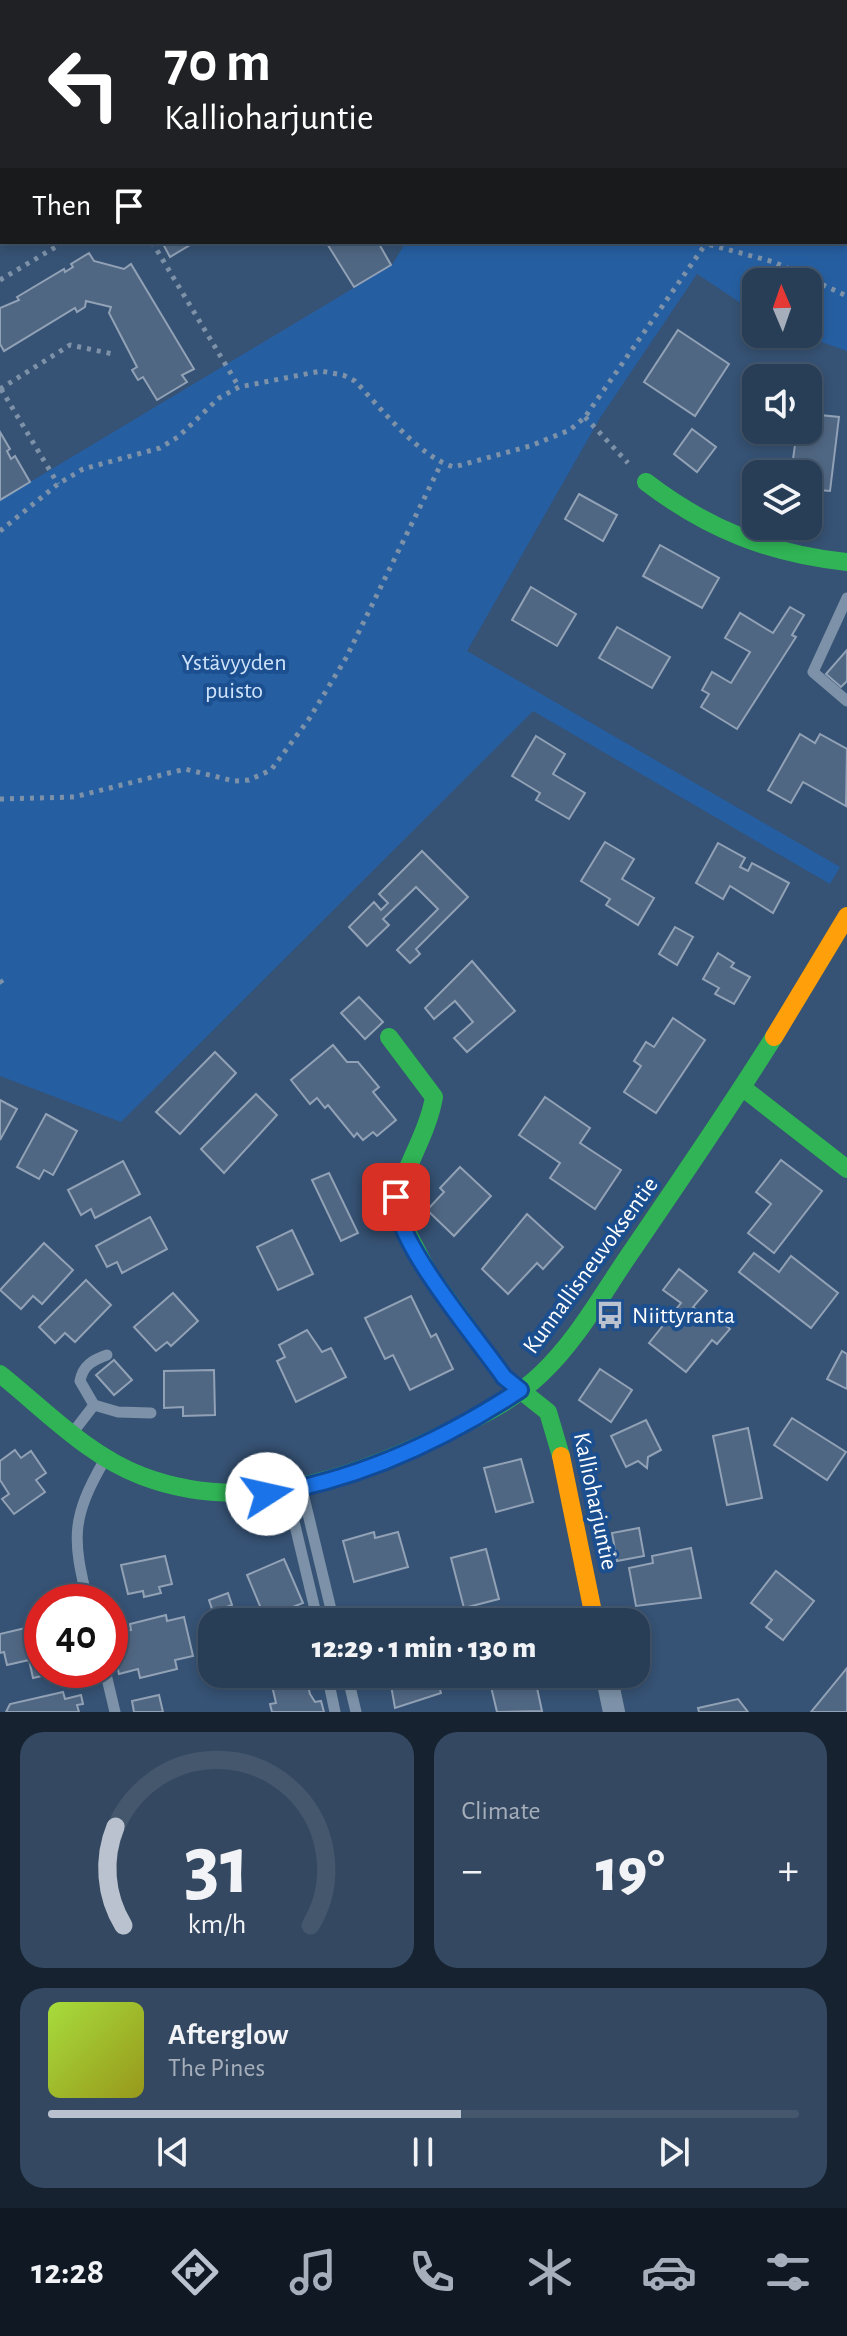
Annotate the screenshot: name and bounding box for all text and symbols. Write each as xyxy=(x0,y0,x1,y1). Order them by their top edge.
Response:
icon: left xyxy=(32,32,136,136)
text: 70 m xyxy=(164,35,271,91)
text: Kallioharjuntie xyxy=(164,100,374,136)
icon: arrive xyxy=(107,184,151,228)
text: Then xyxy=(32,191,91,221)
north arrow xyxy=(742,268,822,348)
map controls xyxy=(742,268,822,540)
button: sound xyxy=(742,364,822,444)
button: layers xyxy=(742,460,822,540)
park label: Ystävyyden puisto xyxy=(181,651,287,703)
pin xyxy=(362,1163,430,1231)
street label: Kunnallisneuvoksentie xyxy=(519,1173,663,1358)
icon: arrive xyxy=(374,1175,418,1219)
bus stop icon: Niittyranta xyxy=(595,1300,625,1330)
place label: Niittyranta xyxy=(632,1304,735,1328)
street label: Kallioharjuntie xyxy=(569,1430,621,1572)
position arrow xyxy=(225,1452,309,1536)
speed limit sign: 40 xyxy=(24,1584,128,1688)
text: 12:29 · 1 min · 130 m xyxy=(312,1633,536,1663)
text: Climate xyxy=(462,1798,540,1824)
text: 31 xyxy=(184,1825,250,1909)
text: 19° xyxy=(596,1842,665,1902)
text: − xyxy=(462,1849,483,1893)
text: + xyxy=(778,1849,799,1893)
text: km/h xyxy=(187,1910,246,1939)
text: Afterglow xyxy=(168,2020,289,2050)
text: The Pines xyxy=(168,2055,265,2081)
icon: previous xyxy=(151,2130,195,2174)
icon: pause xyxy=(401,2130,445,2174)
icon: next xyxy=(652,2130,696,2174)
icon: directions xyxy=(167,2244,223,2300)
icon: music xyxy=(285,2244,341,2300)
icon: phone xyxy=(404,2244,460,2300)
icon: climate xyxy=(522,2244,578,2300)
icon: car xyxy=(641,2244,697,2300)
icon: filters xyxy=(760,2244,816,2300)
text: 12:28 xyxy=(31,2254,104,2290)

